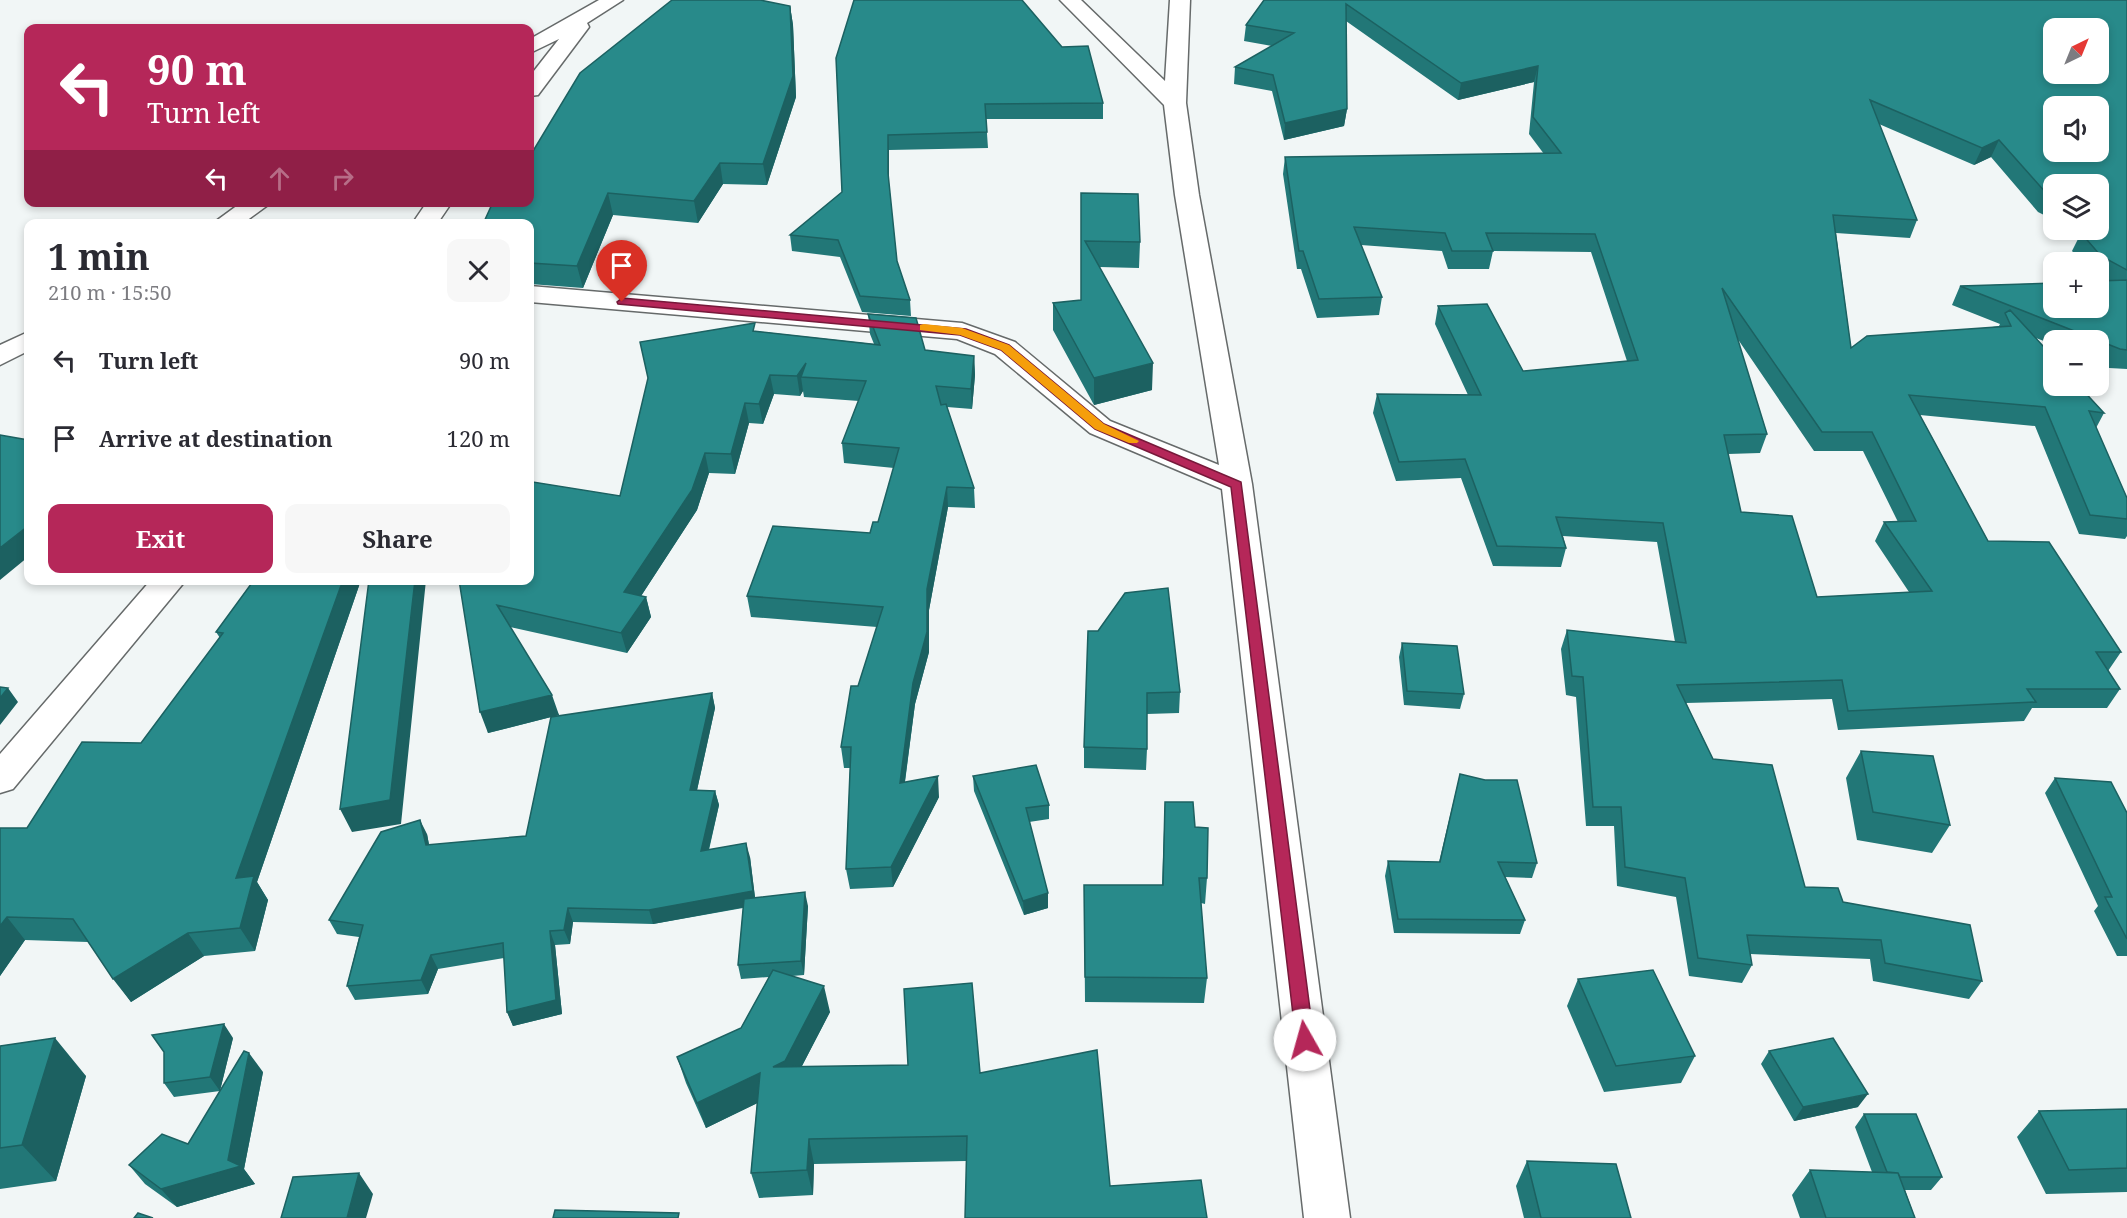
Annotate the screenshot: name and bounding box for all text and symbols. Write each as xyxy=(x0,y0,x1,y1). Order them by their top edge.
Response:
north arrow xyxy=(2043,18,2109,84)
map controls xyxy=(2043,18,2109,396)
text: 90 m xyxy=(147,40,247,97)
icon: left xyxy=(48,48,126,126)
text: Turn left xyxy=(147,94,260,131)
button: sound xyxy=(2043,96,2109,162)
icon: left xyxy=(200,162,233,195)
icon: ahead xyxy=(263,162,296,195)
icon: right xyxy=(326,162,359,195)
button: layers xyxy=(2043,174,2109,240)
text: 1 min xyxy=(48,232,150,281)
button: close xyxy=(447,239,510,302)
pin xyxy=(596,240,647,302)
icon: arrive xyxy=(605,249,638,282)
button: + xyxy=(2043,252,2109,318)
text: 210 m · 15:50 xyxy=(48,279,171,306)
button: − xyxy=(2043,330,2109,396)
icon: left xyxy=(48,344,81,377)
text: Turn left xyxy=(99,345,198,375)
text: 90 m xyxy=(459,345,510,375)
icon: arrive xyxy=(48,422,81,455)
text: Arrive at destination xyxy=(99,423,333,453)
text: 120 m xyxy=(447,423,510,453)
button: Exit xyxy=(48,504,273,573)
button: Share xyxy=(285,504,510,573)
position arrow xyxy=(1273,1008,1337,1072)

